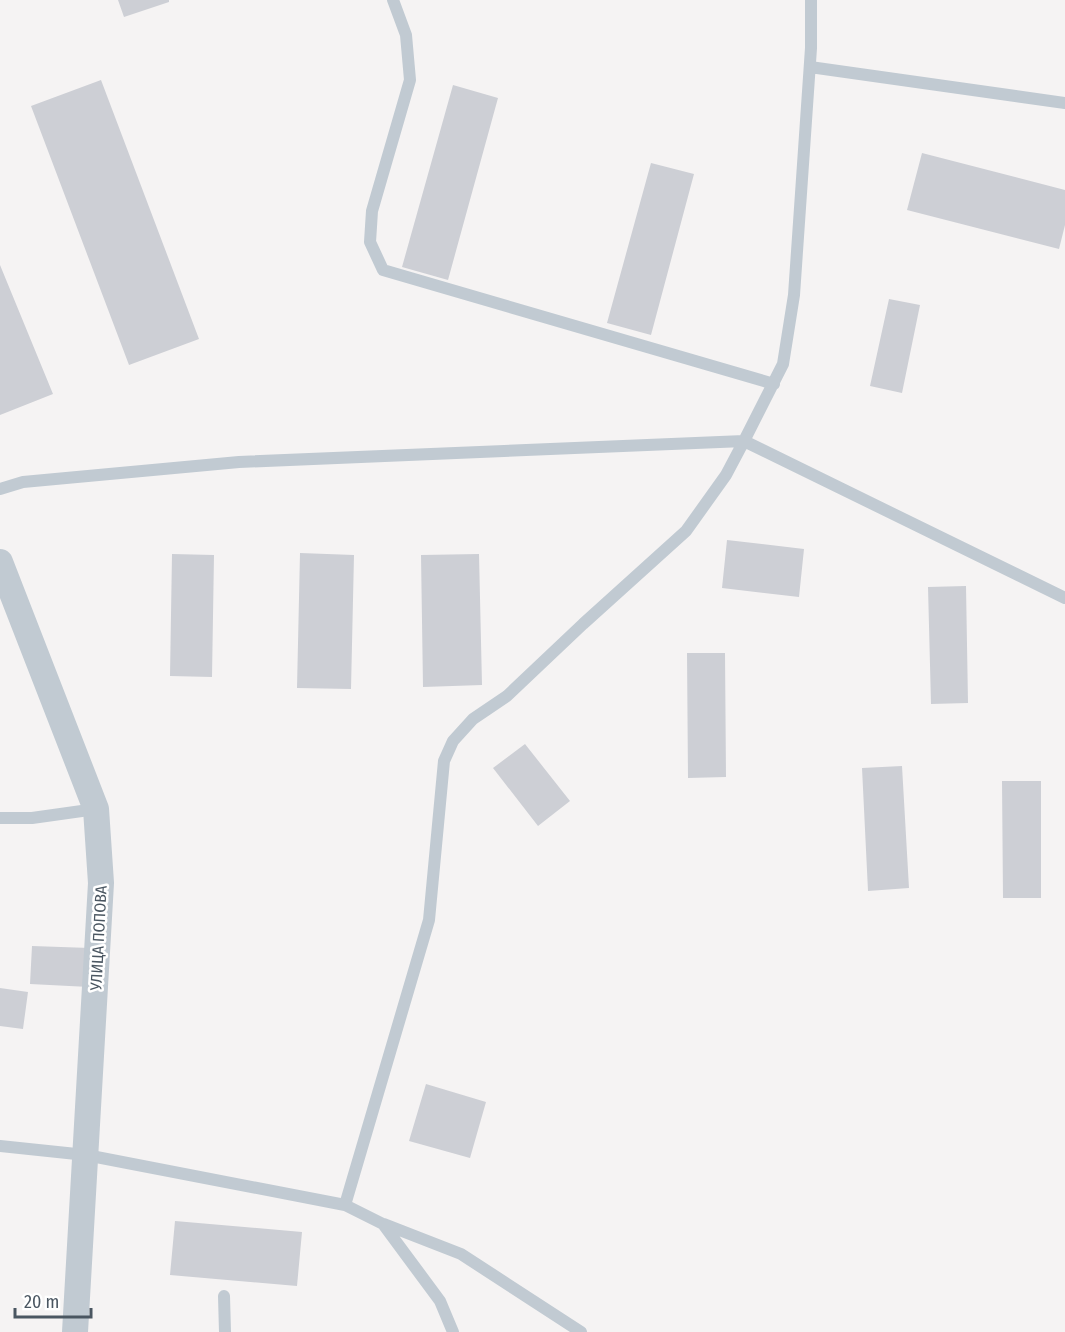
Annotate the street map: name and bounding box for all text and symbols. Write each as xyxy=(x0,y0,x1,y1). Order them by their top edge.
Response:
street label: УЛИЦА ПОПОВА xyxy=(86,885,111,992)
scale bar xyxy=(15,1281,92,1319)
text: 20 m xyxy=(24,1291,59,1313)

